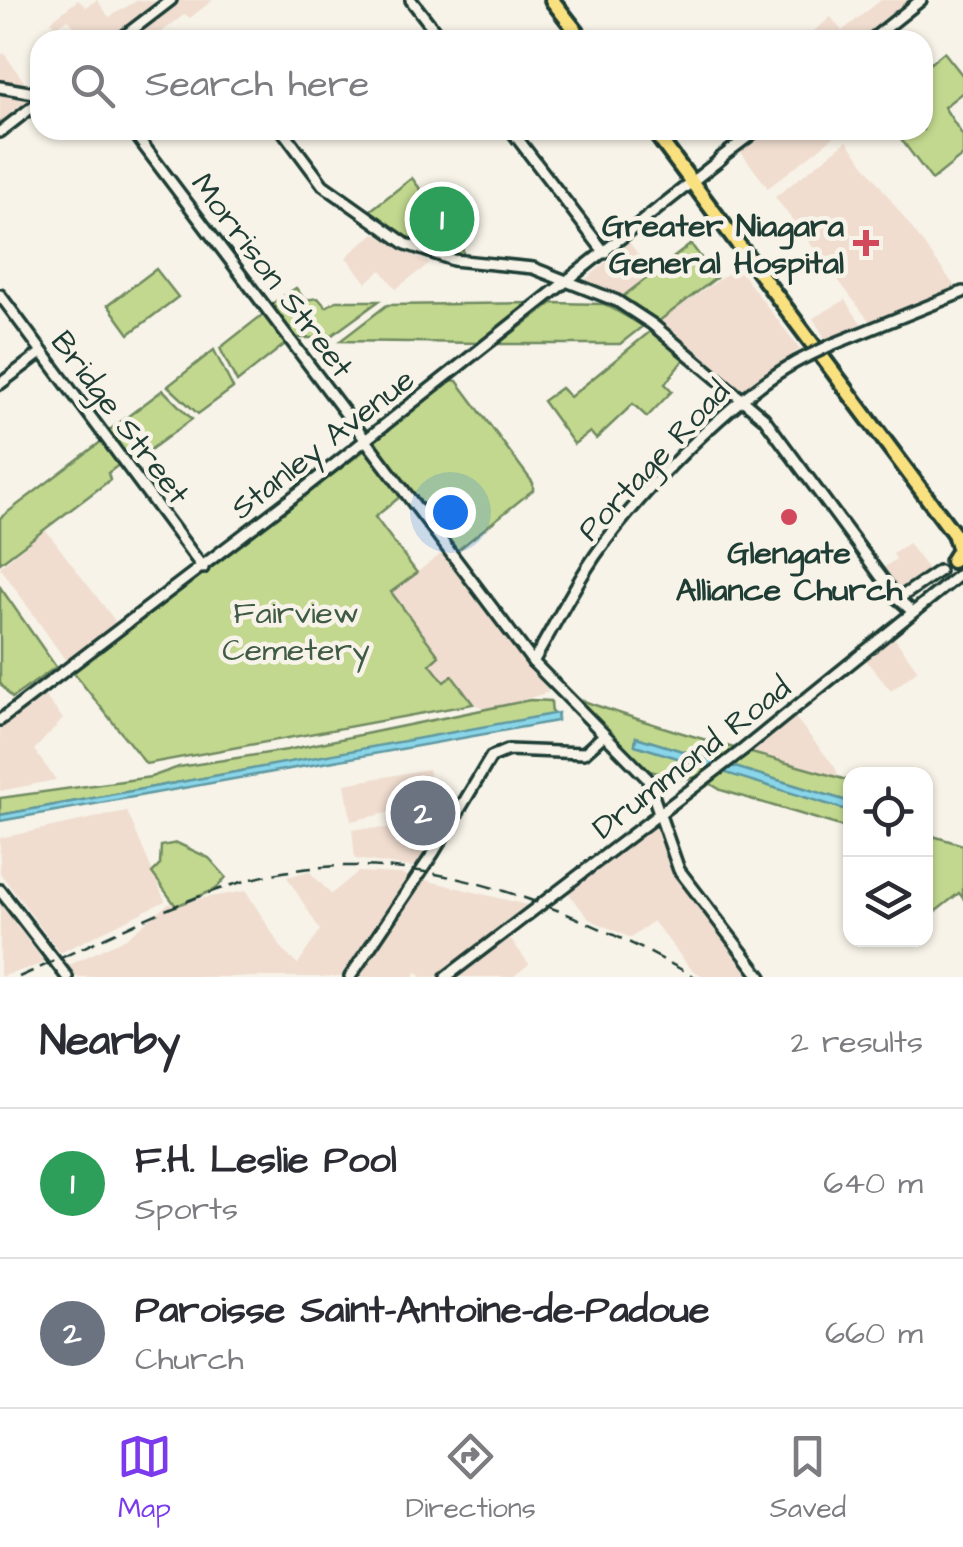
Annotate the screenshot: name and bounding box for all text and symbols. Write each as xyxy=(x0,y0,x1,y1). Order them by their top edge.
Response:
search box xyxy=(30,30,933,140)
icon: search xyxy=(65,58,120,113)
text: Search here xyxy=(145,59,369,111)
street label: Morrison Street xyxy=(180,164,364,388)
pin: 1 xyxy=(410,182,474,256)
place label: Greater Niagara General Hospital xyxy=(602,204,845,286)
marker: Greater Niagara General Hospital xyxy=(853,230,879,256)
street label: Bridge Street xyxy=(40,322,200,514)
street label: Stanley Avenue xyxy=(221,358,424,530)
street label: Portage Road xyxy=(568,371,741,551)
your location xyxy=(425,487,476,538)
marker: Glengate Alliance Church xyxy=(778,506,800,528)
place label: Glengate Alliance Church xyxy=(676,531,903,613)
park label: Fairview Cemetery xyxy=(222,591,370,673)
street label: Drummond Road xyxy=(583,666,801,850)
map controls xyxy=(843,767,933,947)
button: locate xyxy=(843,767,933,857)
pin: 2 xyxy=(390,776,456,850)
button: layers xyxy=(843,857,933,947)
text: Nearby xyxy=(40,1013,180,1071)
text: 2 results xyxy=(791,1020,923,1065)
text: F.H. Leslie Pool xyxy=(135,1135,397,1187)
text: 1 xyxy=(70,1161,75,1206)
text: 640 m xyxy=(823,1161,923,1206)
text: Sports xyxy=(135,1187,238,1232)
text: Paroisse Saint-Antoine-de-Padoue xyxy=(135,1285,710,1337)
text: 2 xyxy=(63,1311,82,1356)
text: 660 m xyxy=(825,1311,923,1356)
text: Church xyxy=(135,1337,244,1382)
tab: Map xyxy=(117,1429,172,1528)
tab: Directions xyxy=(406,1429,536,1528)
tab: Saved xyxy=(770,1429,846,1528)

